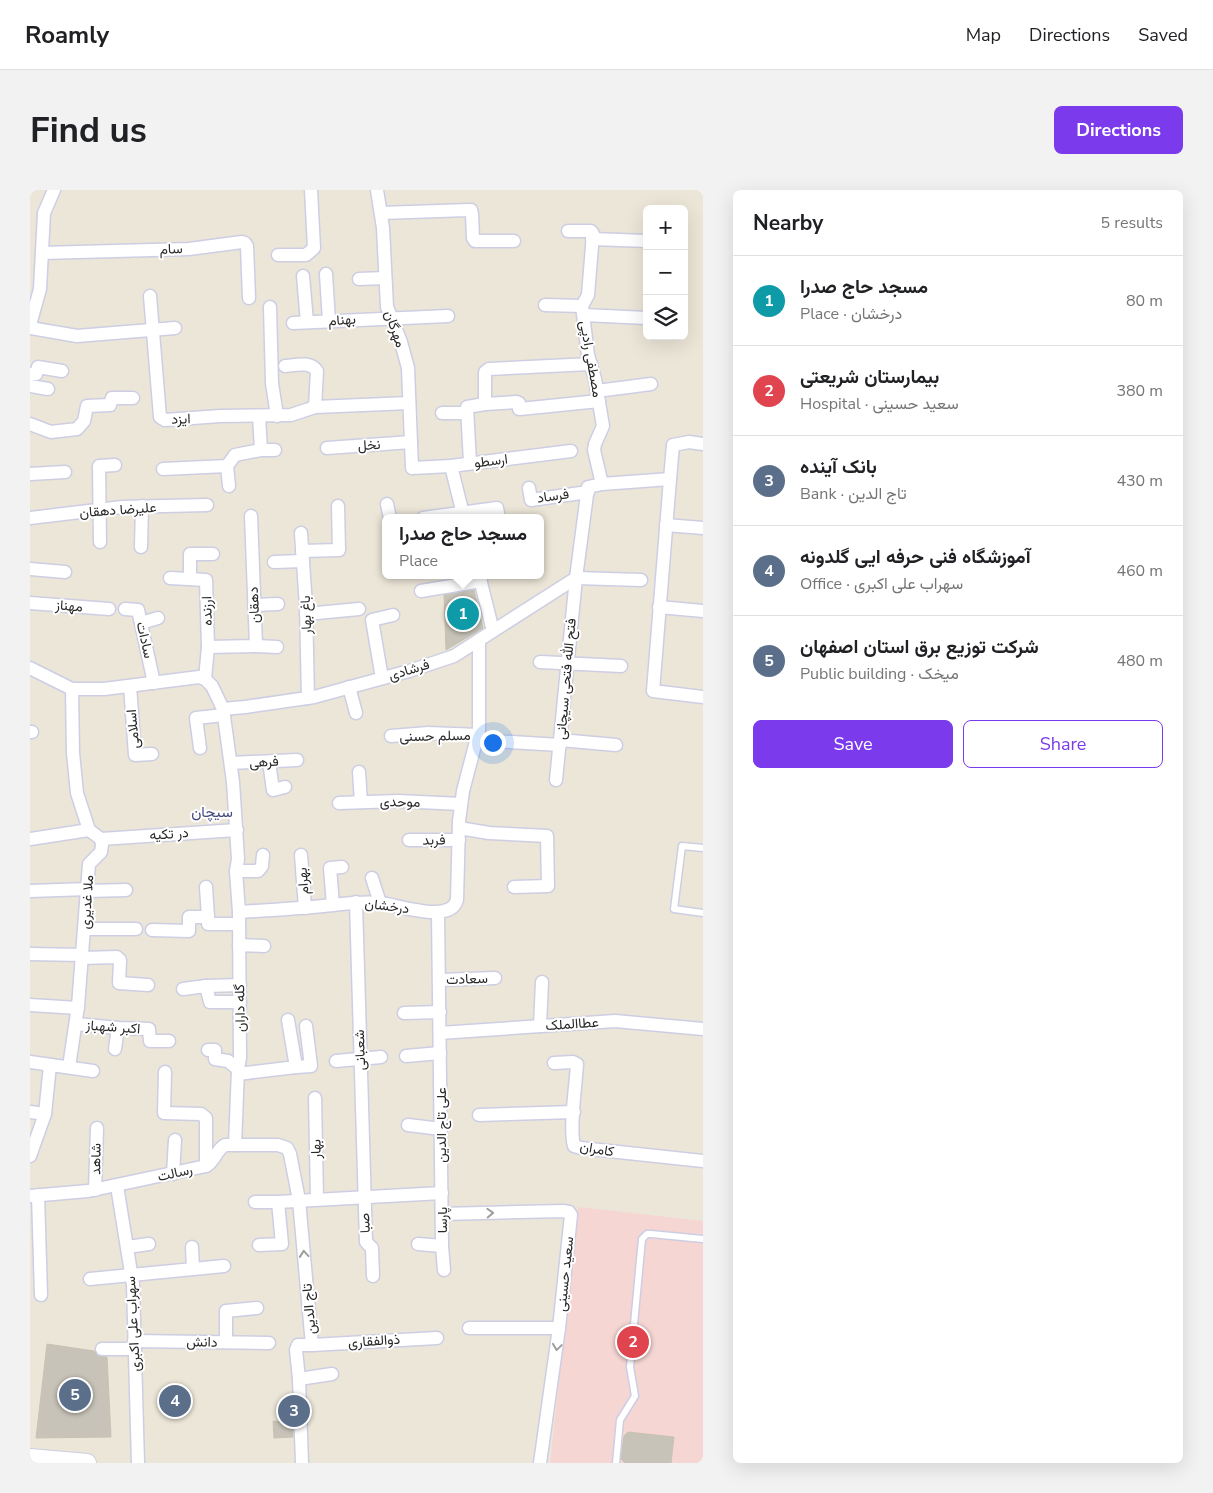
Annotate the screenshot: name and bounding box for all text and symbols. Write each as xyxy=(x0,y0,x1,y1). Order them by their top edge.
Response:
text: Roamly xyxy=(25,19,109,51)
text: Map xyxy=(966,23,1001,47)
text: Directions xyxy=(1029,23,1110,47)
text: Saved xyxy=(1138,23,1188,47)
button: Directions xyxy=(1054,106,1183,154)
text: Find us xyxy=(30,107,147,154)
map controls xyxy=(643,205,688,340)
button: + xyxy=(643,205,688,250)
text: Nearby xyxy=(753,209,823,237)
text: 5 results xyxy=(1101,212,1163,234)
street label: سام xyxy=(159,239,183,259)
button: − xyxy=(643,250,688,295)
text: مسجد حاج صدرا xyxy=(800,274,928,300)
text: 1 xyxy=(764,290,774,312)
text: 80 m xyxy=(1126,290,1163,312)
button: layers xyxy=(643,295,688,340)
text: Place · درخشان xyxy=(800,303,902,325)
street label: مهرگان xyxy=(380,308,410,350)
street label: بهنام xyxy=(327,310,357,330)
street label: مصطفی رادپی xyxy=(575,319,607,399)
text: بیمارستان شریعتی xyxy=(800,364,939,390)
text: 2 xyxy=(764,380,774,402)
text: 380 m xyxy=(1116,380,1163,402)
text: Hospital · سعید حسینی xyxy=(800,393,959,415)
street label: ایزد xyxy=(171,409,191,429)
street label: نخل xyxy=(357,435,381,455)
street label: ارسطو xyxy=(473,450,509,472)
text: بانک آینده xyxy=(800,454,877,480)
text: 3 xyxy=(764,470,774,492)
text: 430 m xyxy=(1116,470,1163,492)
text: Bank · تاج الدین xyxy=(800,483,906,505)
street label: فرساد xyxy=(536,484,570,508)
street label: علیرضا دهقان xyxy=(79,498,157,522)
popup xyxy=(382,514,544,579)
text: مسجد حاج صدرا xyxy=(399,521,527,547)
text: آموزشگاه فنی حرفه ایی گلدونه xyxy=(800,544,1031,570)
text: Place xyxy=(399,550,438,572)
text: 4 xyxy=(764,560,774,582)
text: 460 m xyxy=(1116,560,1163,582)
text: Office · سهراب علی اکبری xyxy=(800,573,963,595)
street label: دهقان xyxy=(244,586,264,624)
street label: مهناز xyxy=(54,595,83,616)
street label: باغ بهار xyxy=(296,595,317,636)
pin: 1 xyxy=(447,595,479,633)
street label: ارزنده xyxy=(197,596,217,626)
street label: فتح الله فتحی سیچانی xyxy=(551,617,582,741)
street label: سادات xyxy=(132,620,158,660)
text: شرکت توزیع برق استان اصفهان xyxy=(800,634,1039,660)
text: 5 xyxy=(764,650,774,672)
text: 480 m xyxy=(1116,650,1163,672)
street label: فرشادی xyxy=(386,655,432,685)
text: Public building · میخک xyxy=(800,663,959,685)
street label: اسلامی xyxy=(122,708,144,750)
button: Save xyxy=(753,720,953,768)
button: Share xyxy=(963,720,1163,768)
street label: مسلم حسنی xyxy=(399,726,471,746)
your location xyxy=(480,730,506,756)
street label: فرهی xyxy=(249,752,279,772)
street label: موحدی xyxy=(380,792,420,812)
district label: سیچان xyxy=(191,802,233,822)
street label: در تکیه xyxy=(149,823,190,845)
street label: فربد xyxy=(422,830,446,850)
street label: بهرام xyxy=(293,867,313,895)
street label: ملا غدیری xyxy=(76,874,98,930)
street label: درخشان xyxy=(364,894,411,918)
street label: سعادت xyxy=(446,969,488,989)
street label: گله داران xyxy=(230,984,250,1032)
street label: عطاالملک xyxy=(545,1013,599,1035)
street label: اکبر شهباز xyxy=(84,1016,141,1038)
street label: شعبانی xyxy=(350,1029,370,1071)
street label: علی تاج الدین xyxy=(432,1087,452,1163)
street label: کامران xyxy=(578,1137,616,1161)
street label: بهار xyxy=(306,1139,326,1160)
street label: شاهد xyxy=(86,1143,106,1175)
street label: رسالت xyxy=(156,1160,195,1186)
street label: پارسا xyxy=(433,1207,452,1233)
one-way arrow xyxy=(487,1207,495,1218)
street label: صبا xyxy=(355,1212,375,1233)
street label: سعید حسینی xyxy=(552,1236,578,1312)
one-way arrow xyxy=(299,1250,310,1258)
street label: سهراب علی اکبری xyxy=(121,1276,145,1372)
street label: تاج الدین xyxy=(297,1282,322,1335)
pin: 2 xyxy=(617,1323,649,1361)
street label: ذوالفقاری xyxy=(347,1330,401,1352)
street label: دانش xyxy=(186,1332,218,1352)
one-way arrow xyxy=(552,1343,562,1351)
pin: 5 xyxy=(59,1376,91,1414)
pin: 4 xyxy=(159,1382,191,1420)
pin: 3 xyxy=(278,1392,310,1430)

